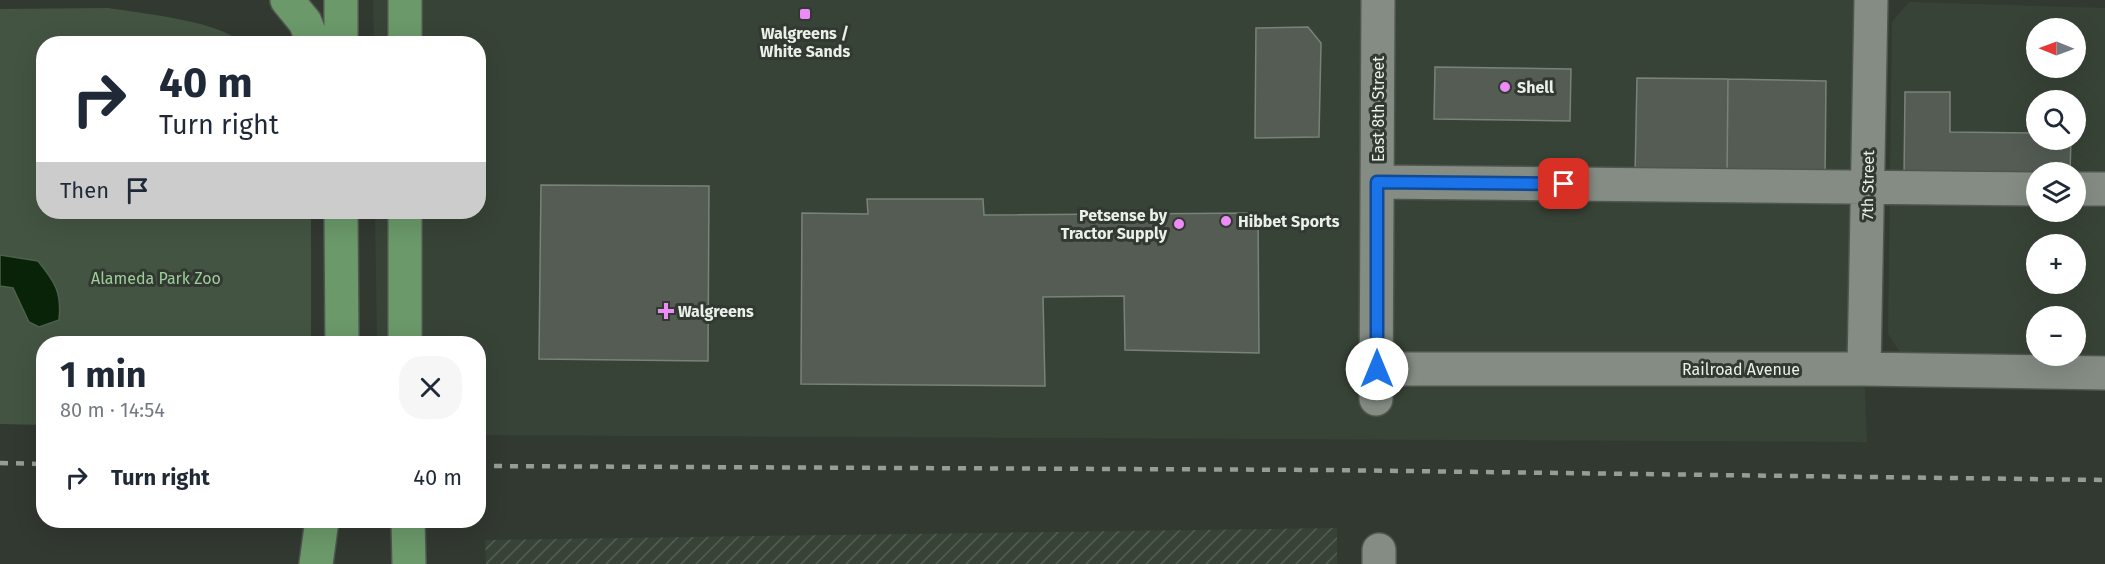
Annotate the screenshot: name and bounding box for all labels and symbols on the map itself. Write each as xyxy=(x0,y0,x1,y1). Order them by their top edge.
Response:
marker: Walgreens / White Sands xyxy=(798,7,812,21)
north arrow xyxy=(2026,18,2086,78)
place label: Walgreens / White Sands xyxy=(760,24,850,61)
street label: East 8th Street xyxy=(1369,56,1388,162)
place label: Shell xyxy=(1517,78,1554,97)
marker: Shell xyxy=(1498,80,1512,94)
street label: 7th Street xyxy=(1858,150,1878,220)
pin xyxy=(1538,158,1589,209)
place label: Petsense by Tractor Supply xyxy=(1061,206,1168,243)
place label: Hibbet Sports xyxy=(1238,212,1340,231)
marker: Hibbet Sports xyxy=(1219,214,1233,228)
marker: Petsense by Tractor Supply xyxy=(1172,217,1186,231)
park label: Alameda Park Zoo xyxy=(91,269,221,288)
place label: Walgreens xyxy=(678,302,754,321)
marker: Walgreens xyxy=(659,304,673,318)
position arrow xyxy=(1345,337,1409,401)
street label: Railroad Avenue xyxy=(1682,360,1800,379)

